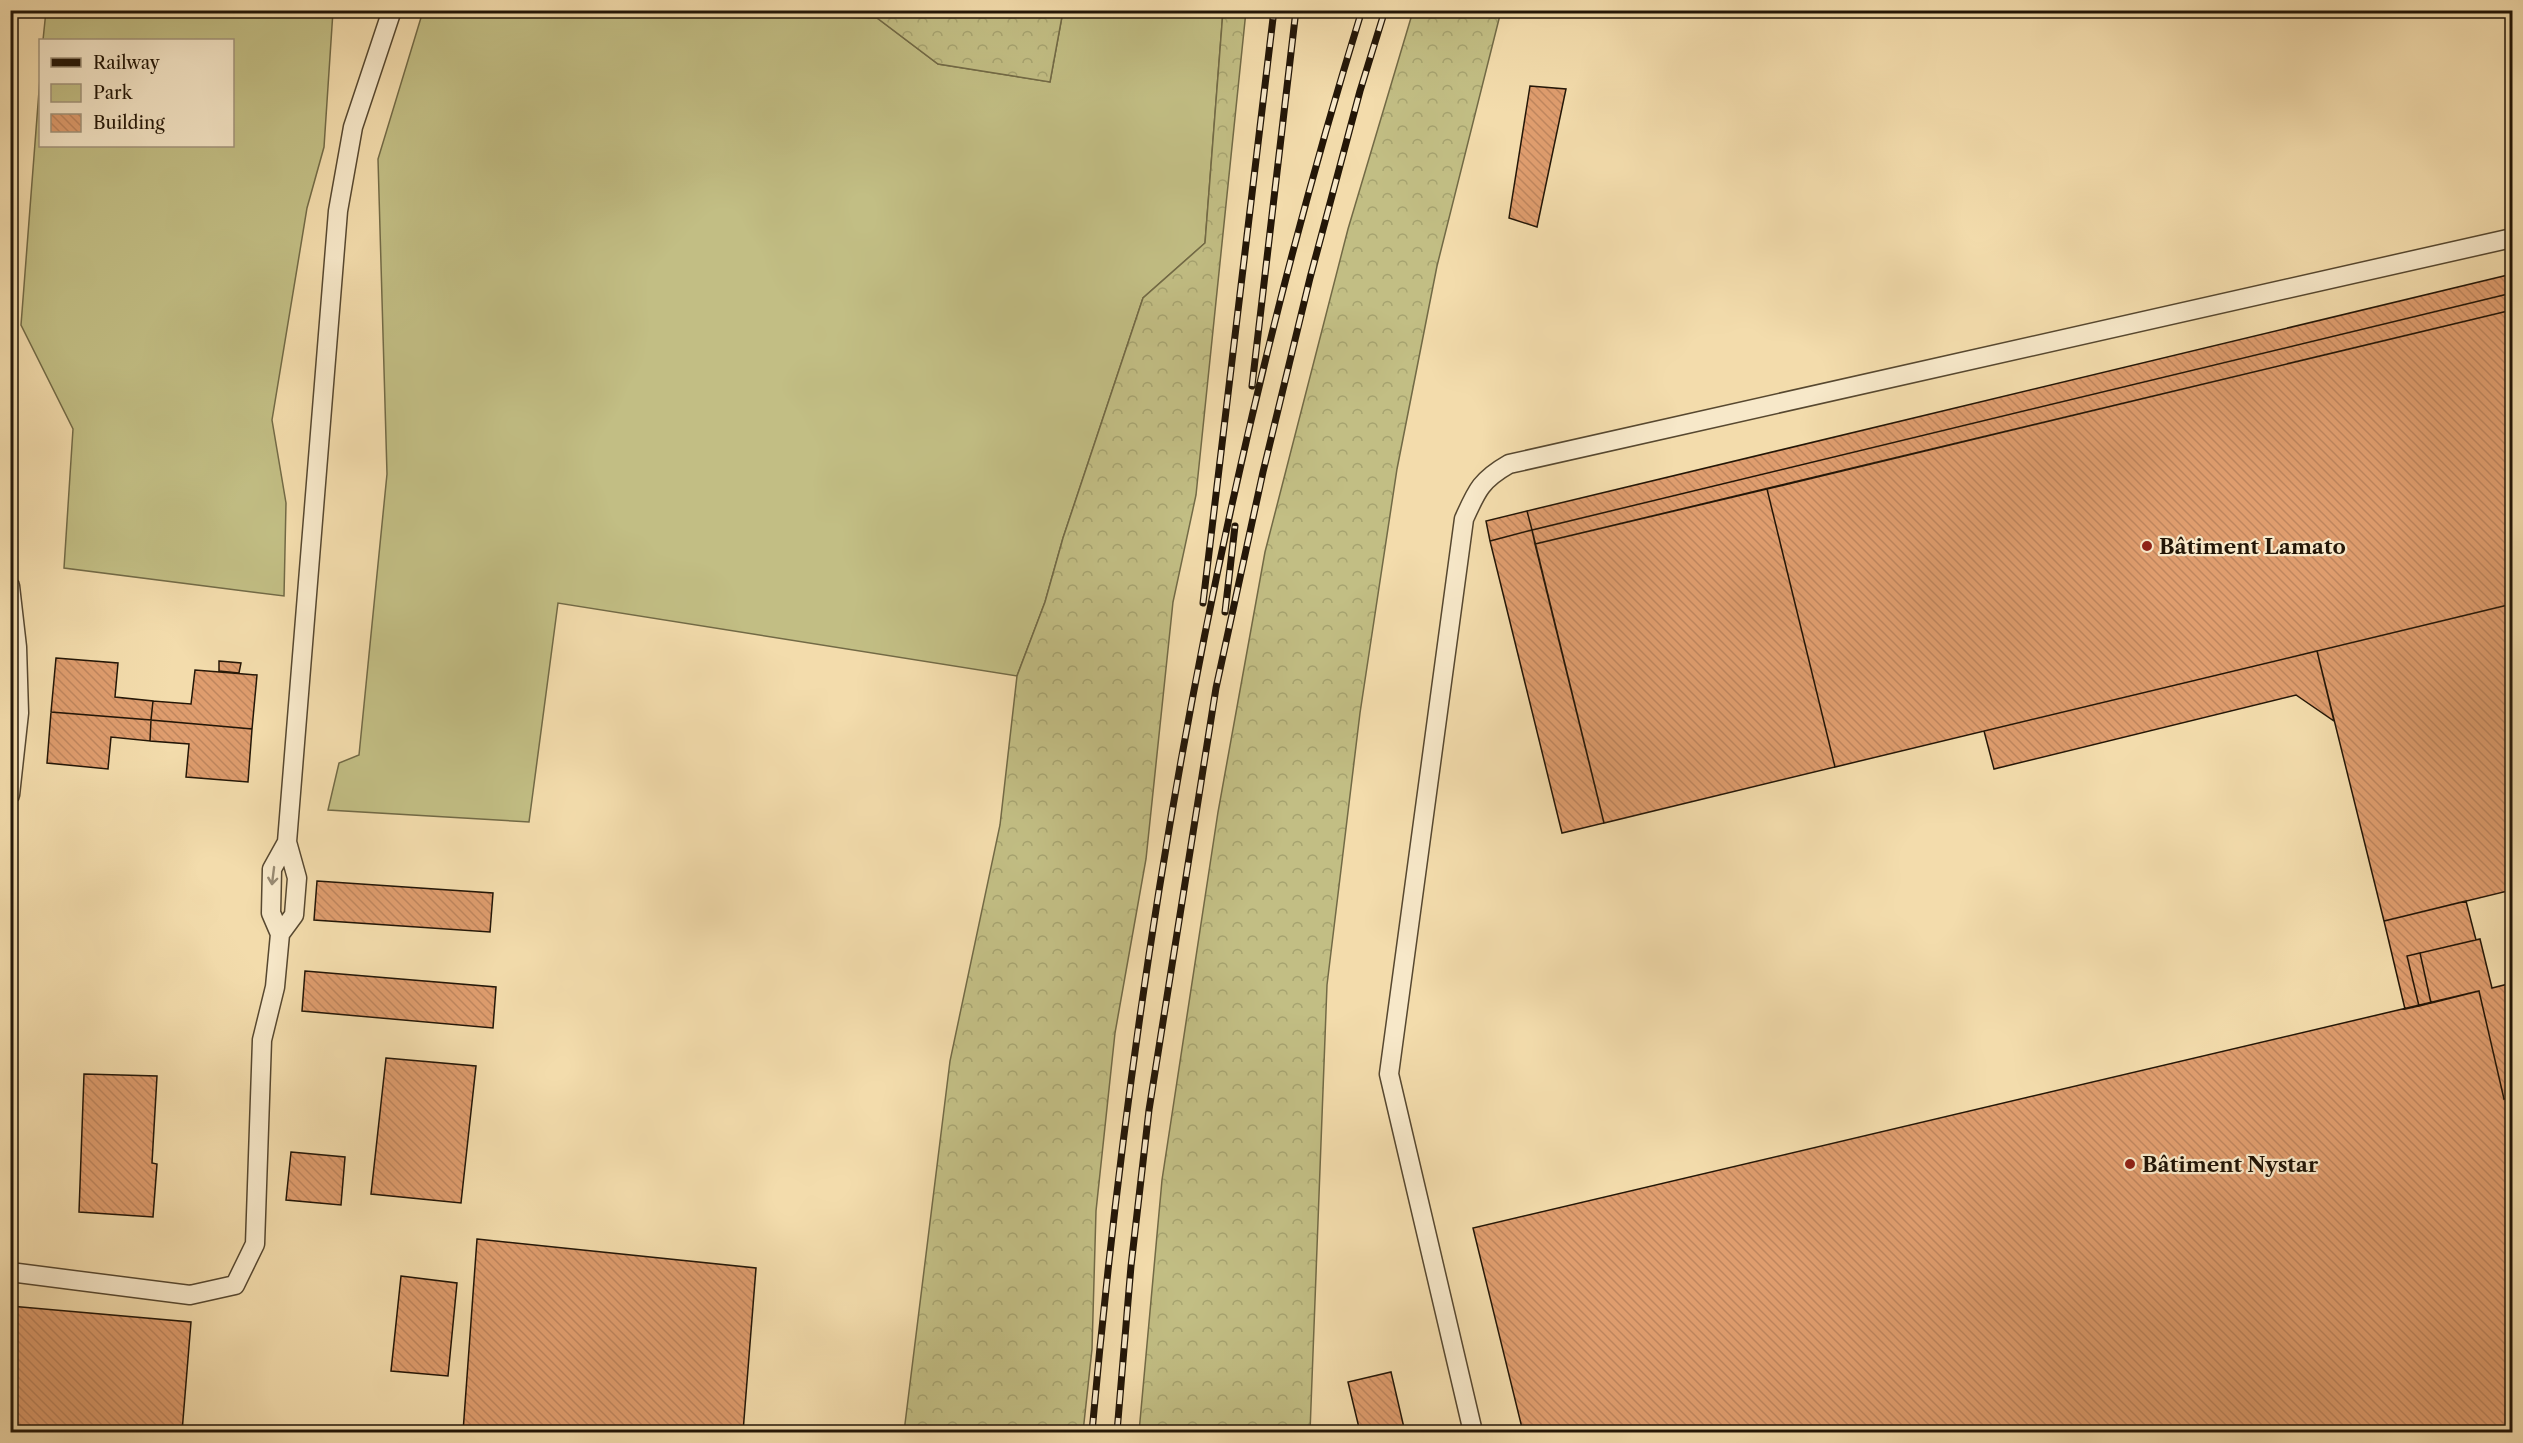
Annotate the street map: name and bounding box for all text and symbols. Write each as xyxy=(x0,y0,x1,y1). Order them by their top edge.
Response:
legend xyxy=(39,39,234,147)
text: Railway xyxy=(93,52,161,74)
text: Park xyxy=(93,82,134,104)
text: Building xyxy=(93,112,165,134)
place label: Bâtiment Lamato xyxy=(2159,534,2346,559)
marker: Bâtiment Lamato xyxy=(2140,539,2154,553)
one-way arrow xyxy=(267,866,278,885)
place label: Bâtiment Nystar xyxy=(2142,1152,2319,1177)
marker: Bâtiment Nystar xyxy=(2123,1157,2137,1171)

